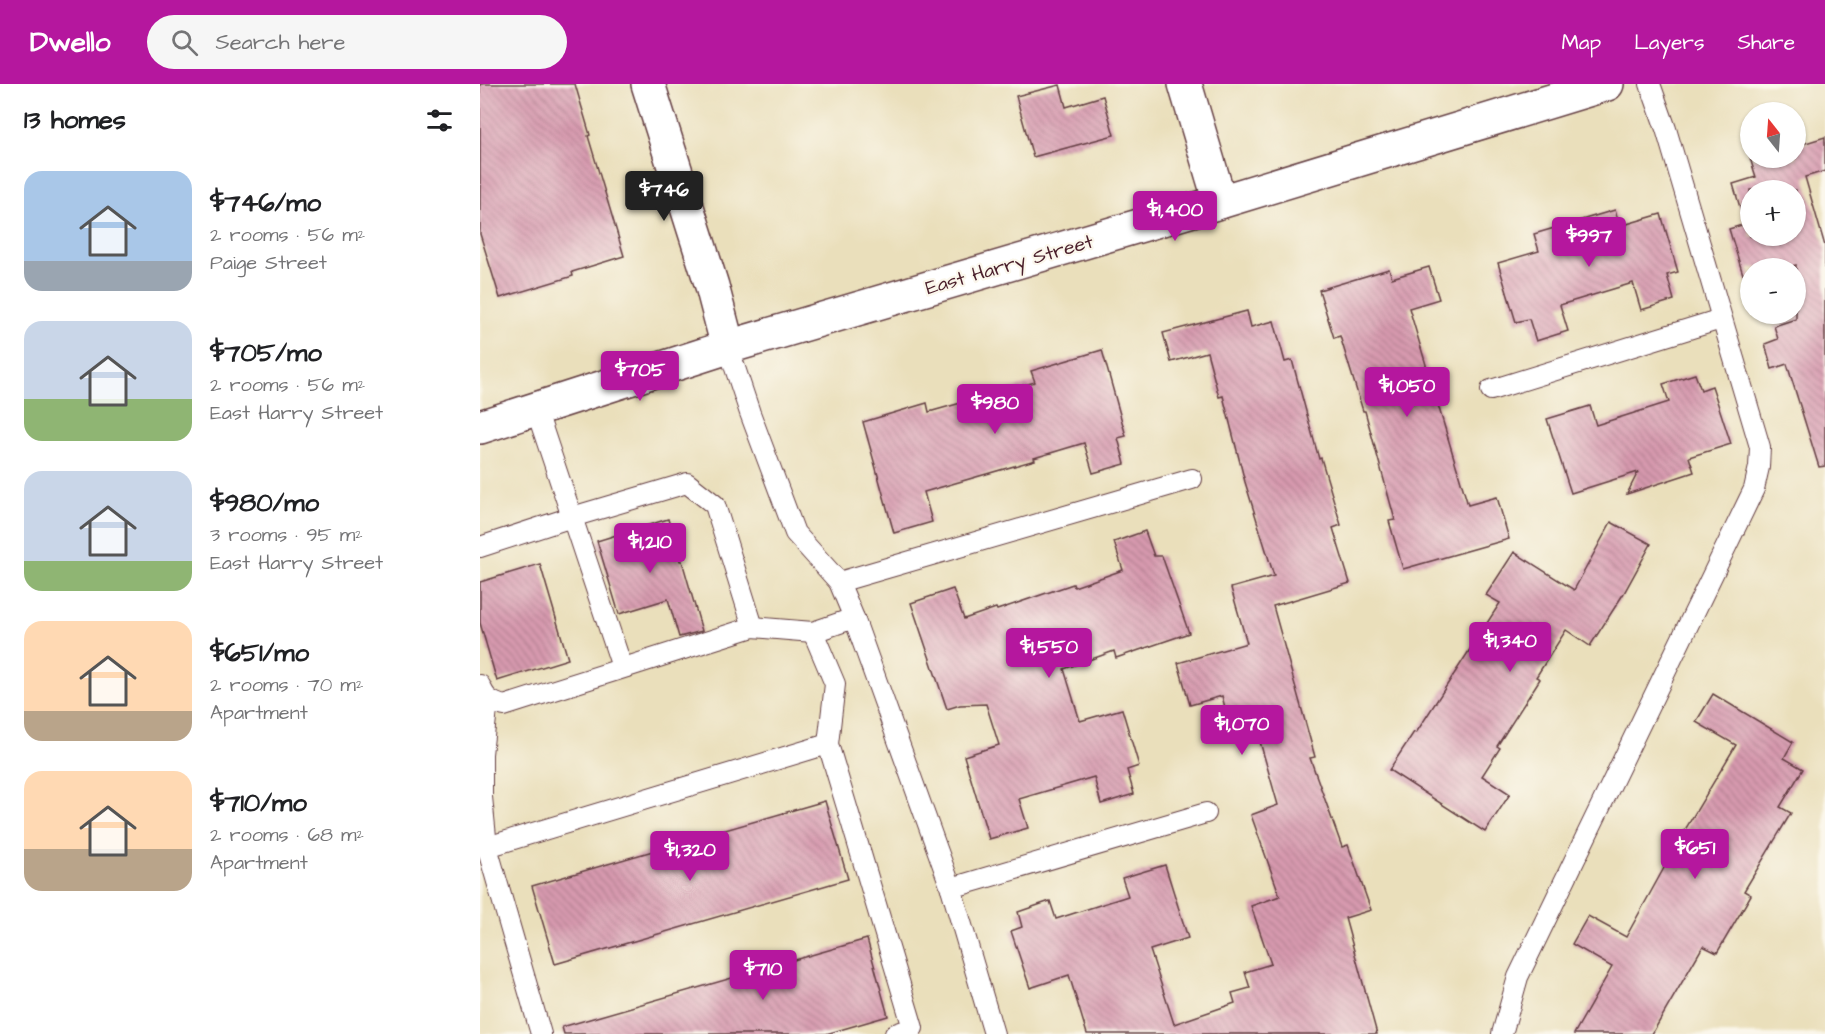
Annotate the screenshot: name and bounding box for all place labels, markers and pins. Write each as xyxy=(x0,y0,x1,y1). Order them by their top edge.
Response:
pin: $746 xyxy=(628,171,700,222)
pin: $1,400 xyxy=(1126,191,1224,242)
pin: $997 xyxy=(1553,217,1625,268)
pin: $705 xyxy=(604,351,676,402)
pin: $1,050 xyxy=(1358,367,1456,418)
pin: $980 xyxy=(959,384,1031,435)
pin: $1,210 xyxy=(601,523,699,574)
pin: $1,340 xyxy=(1461,622,1559,673)
pin: $1,550 xyxy=(1000,628,1098,679)
pin: $1,070 xyxy=(1193,705,1291,756)
pin: $651 xyxy=(1659,829,1731,880)
pin: $1,320 xyxy=(641,831,739,882)
pin: $710 xyxy=(727,950,799,1001)

